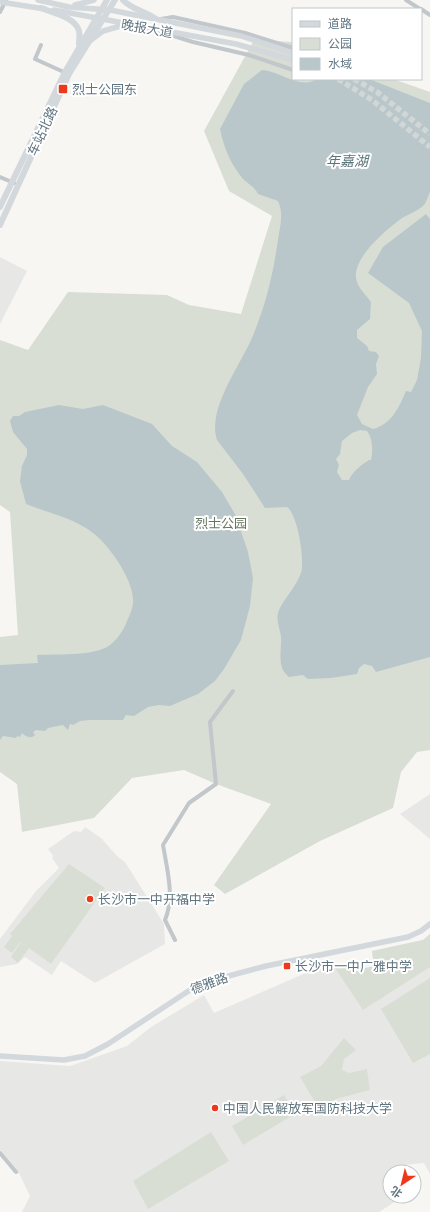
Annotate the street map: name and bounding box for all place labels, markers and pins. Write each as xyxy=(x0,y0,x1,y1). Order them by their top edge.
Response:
place label: 烈士公园东 xyxy=(72,81,137,97)
marker: 烈士公园东 xyxy=(57,83,69,95)
place label: 长沙市一中开福中学 xyxy=(98,891,215,907)
marker: 长沙市一中开福中学 xyxy=(85,894,95,904)
place label: 长沙市一中广雅中学 xyxy=(295,958,412,974)
marker: 长沙市一中广雅中学 xyxy=(282,961,292,971)
place label: 中国人民解放军国防科技大学 xyxy=(223,1100,392,1116)
marker: 中国人民解放军国防科技大学 xyxy=(210,1103,220,1113)

